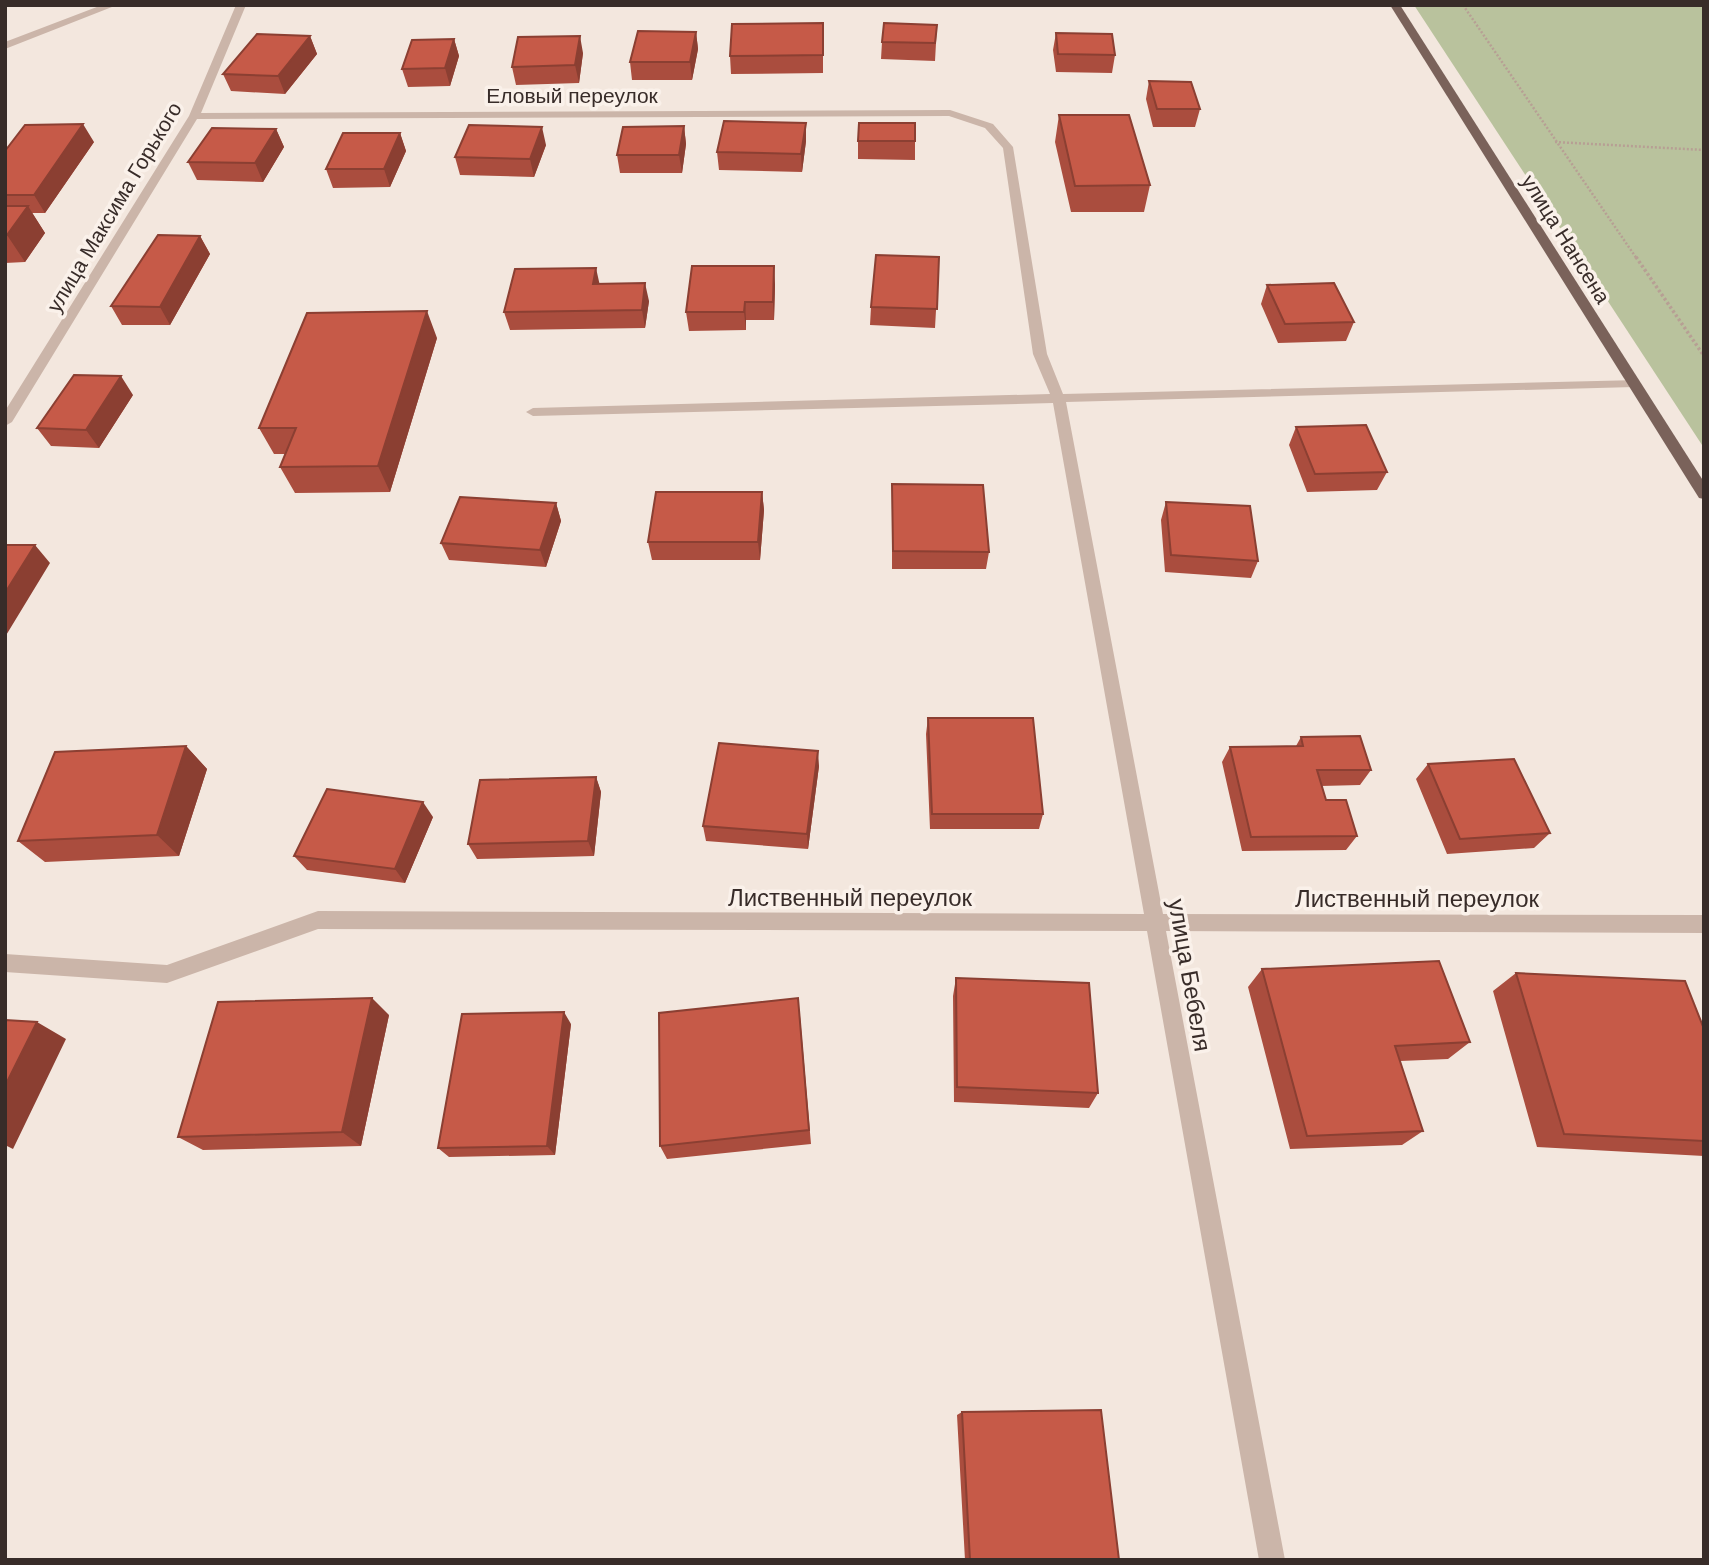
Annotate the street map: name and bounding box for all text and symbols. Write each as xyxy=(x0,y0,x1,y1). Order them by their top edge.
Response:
street label: Еловый переулок xyxy=(486,84,659,107)
street label: улица Максима Горького xyxy=(42,98,186,316)
street label: улица Нансена xyxy=(1517,170,1615,308)
street label: Лиственный переулок xyxy=(728,884,973,911)
street label: Лиственный переулок xyxy=(1295,885,1540,912)
street label: улица Бебеля xyxy=(1163,897,1217,1053)

